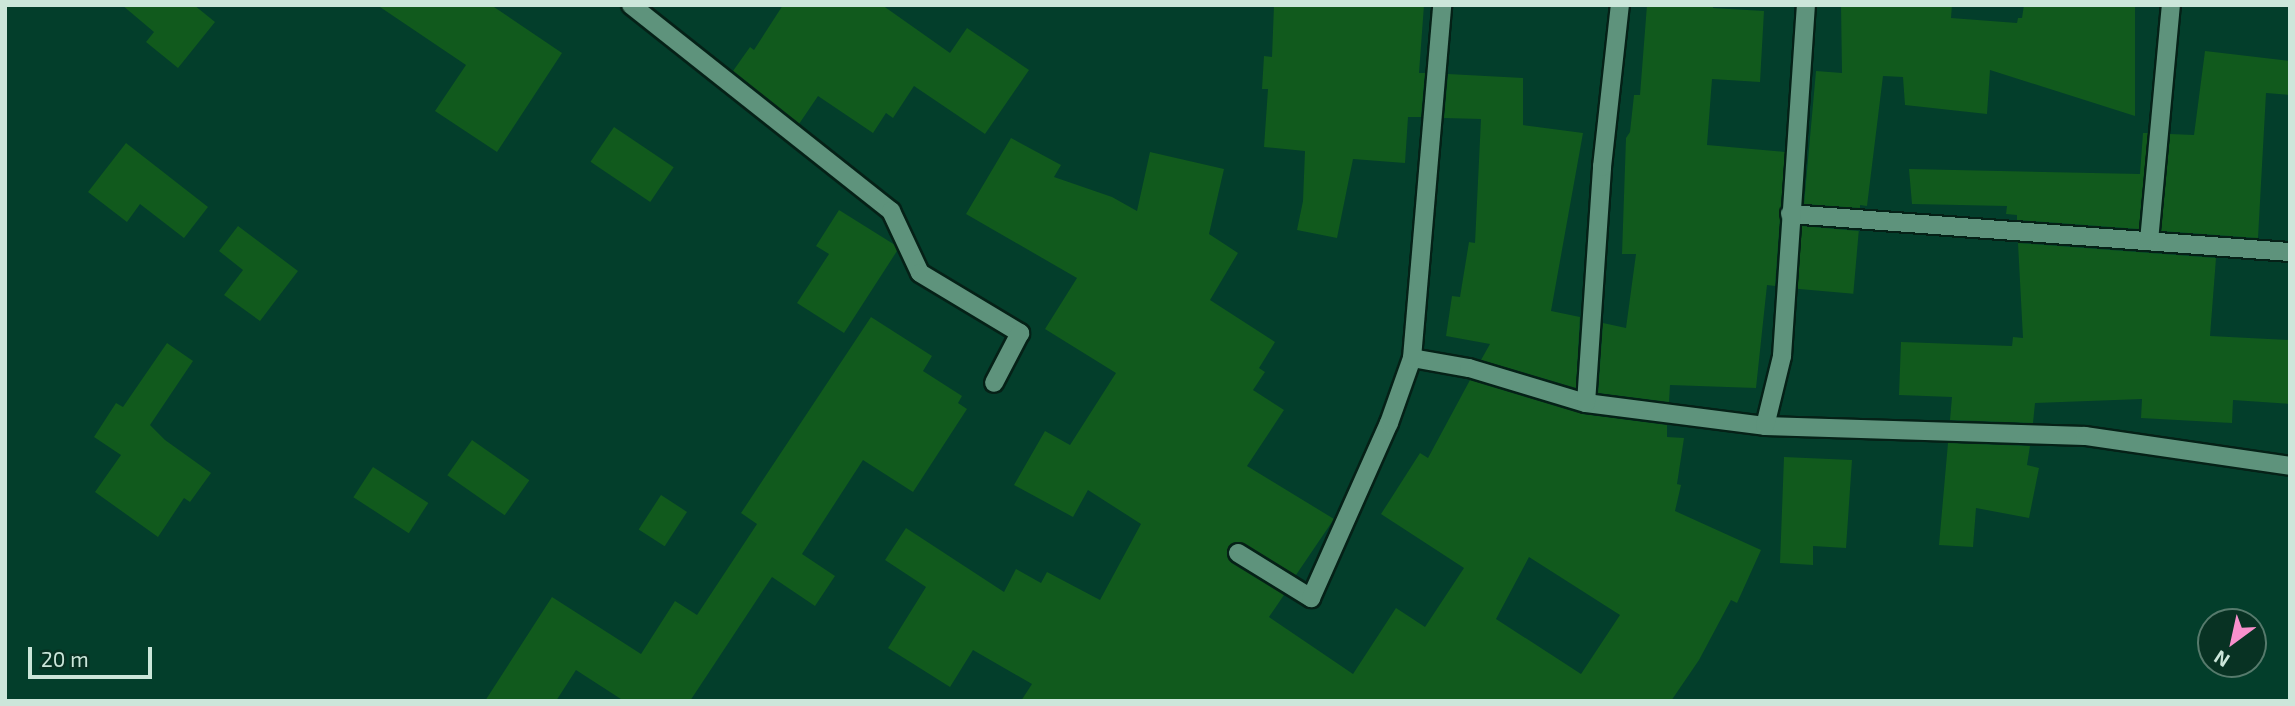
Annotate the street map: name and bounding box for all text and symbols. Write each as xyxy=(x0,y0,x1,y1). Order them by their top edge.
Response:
north arrow xyxy=(2197,608,2267,678)
scale bar xyxy=(32,632,156,676)
text: 20 m xyxy=(41,646,89,671)
text: N xyxy=(2209,646,2233,673)

